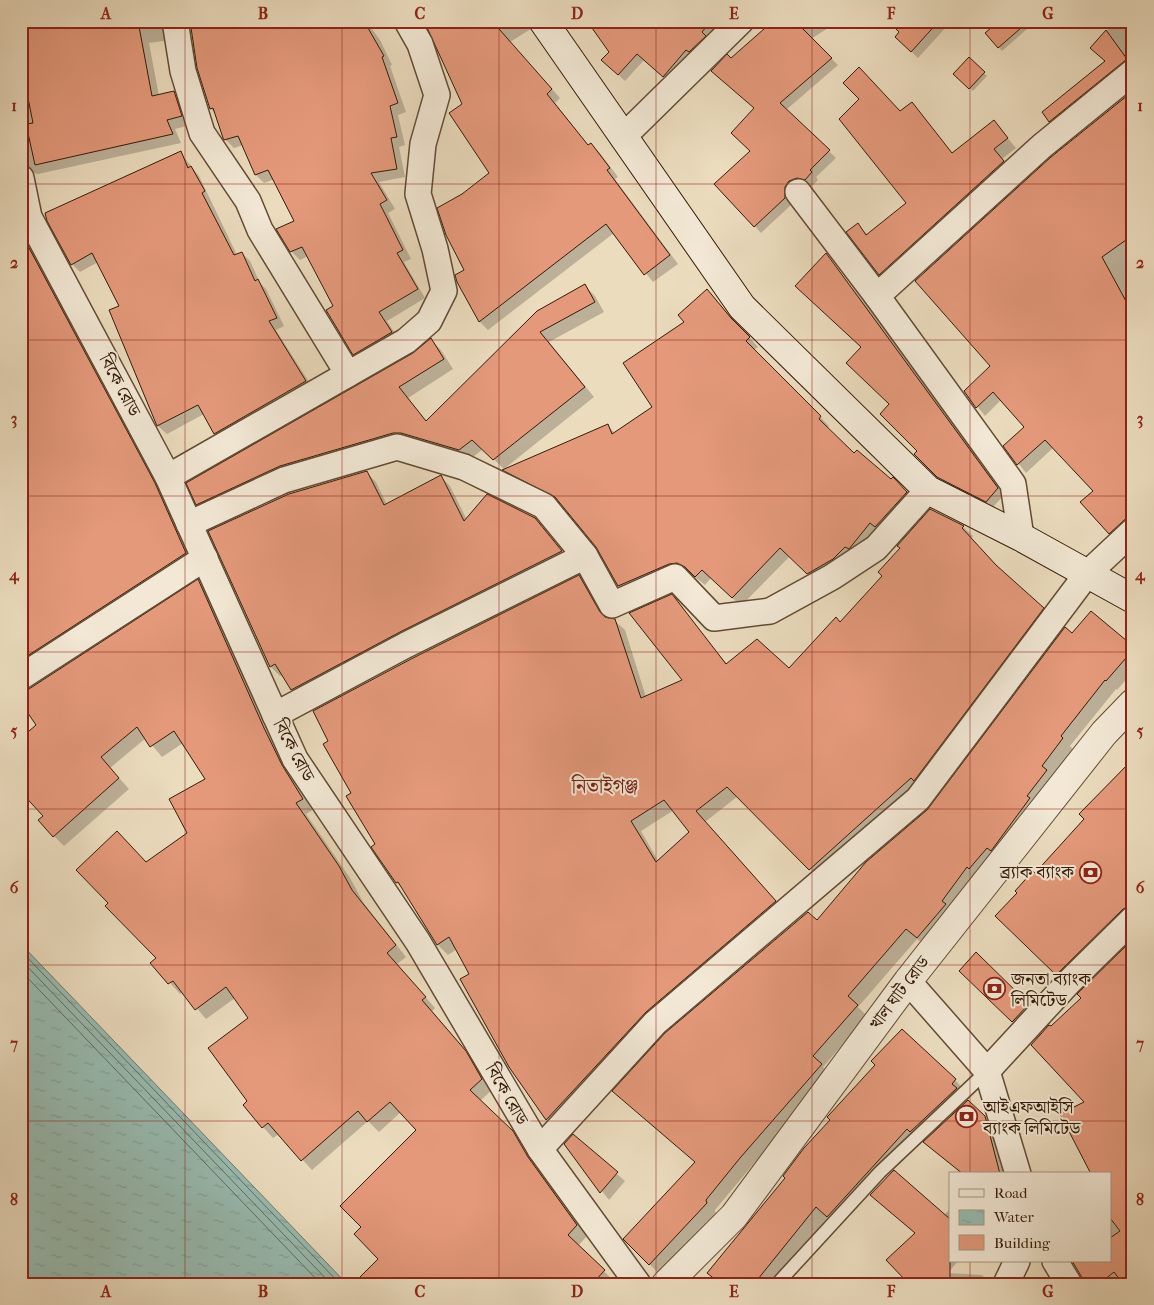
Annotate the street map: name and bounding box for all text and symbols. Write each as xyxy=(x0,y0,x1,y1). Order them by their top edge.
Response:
text: A xyxy=(100,4,112,23)
text: B xyxy=(258,4,268,23)
text: C xyxy=(415,4,426,23)
text: D xyxy=(571,4,583,23)
text: E xyxy=(729,4,739,23)
text: F xyxy=(886,4,896,23)
text: G xyxy=(1042,4,1054,23)
text: 1 xyxy=(11,96,17,115)
text: 1 xyxy=(1137,96,1143,115)
text: 2 xyxy=(10,253,18,272)
text: 2 xyxy=(1136,253,1144,272)
street label: বিকে রোড xyxy=(94,350,145,421)
text: 3 xyxy=(11,409,17,429)
text: 3 xyxy=(1137,409,1143,429)
text: 4 xyxy=(8,565,20,585)
text: 4 xyxy=(1134,565,1146,585)
street label: বিকে রোড xyxy=(268,715,319,786)
text: 5 xyxy=(11,721,18,740)
text: 5 xyxy=(1137,721,1144,740)
district label: নিতাইগঞ্জ xyxy=(571,774,638,798)
bank icon: ব্র্যাক ব্যাংক xyxy=(1078,860,1102,884)
place label: ব্র্যাক ব্যাংক xyxy=(999,862,1075,883)
text: 6 xyxy=(10,878,19,897)
text: 6 xyxy=(1136,878,1145,897)
street label: খাল ঘাট রোড xyxy=(865,952,934,1034)
place label: জনতা ব্যাংক লিমিটেড xyxy=(1010,969,1092,1011)
bank icon: জনতা ব্যাংক লিমিটেড xyxy=(983,977,1007,1001)
text: 7 xyxy=(9,1034,18,1053)
text: 7 xyxy=(1135,1034,1144,1053)
street label: বিকে রোড xyxy=(480,1059,533,1129)
place label: আইএফআইসি ব্যাংক লিমিটেড xyxy=(982,1096,1081,1139)
bank icon: আইএফআইসি ব্যাংক লিমিটেড xyxy=(955,1105,979,1129)
legend xyxy=(949,1172,1112,1262)
text: Road xyxy=(994,1184,1028,1202)
text: 8 xyxy=(10,1190,18,1209)
text: 8 xyxy=(1136,1190,1144,1209)
text: Water xyxy=(993,1208,1034,1226)
text: Building xyxy=(994,1234,1051,1252)
text: A xyxy=(100,1282,112,1301)
text: B xyxy=(258,1282,268,1301)
text: C xyxy=(415,1282,426,1301)
text: D xyxy=(571,1282,583,1301)
text: E xyxy=(729,1282,739,1301)
text: F xyxy=(886,1282,896,1301)
text: G xyxy=(1042,1282,1054,1301)

